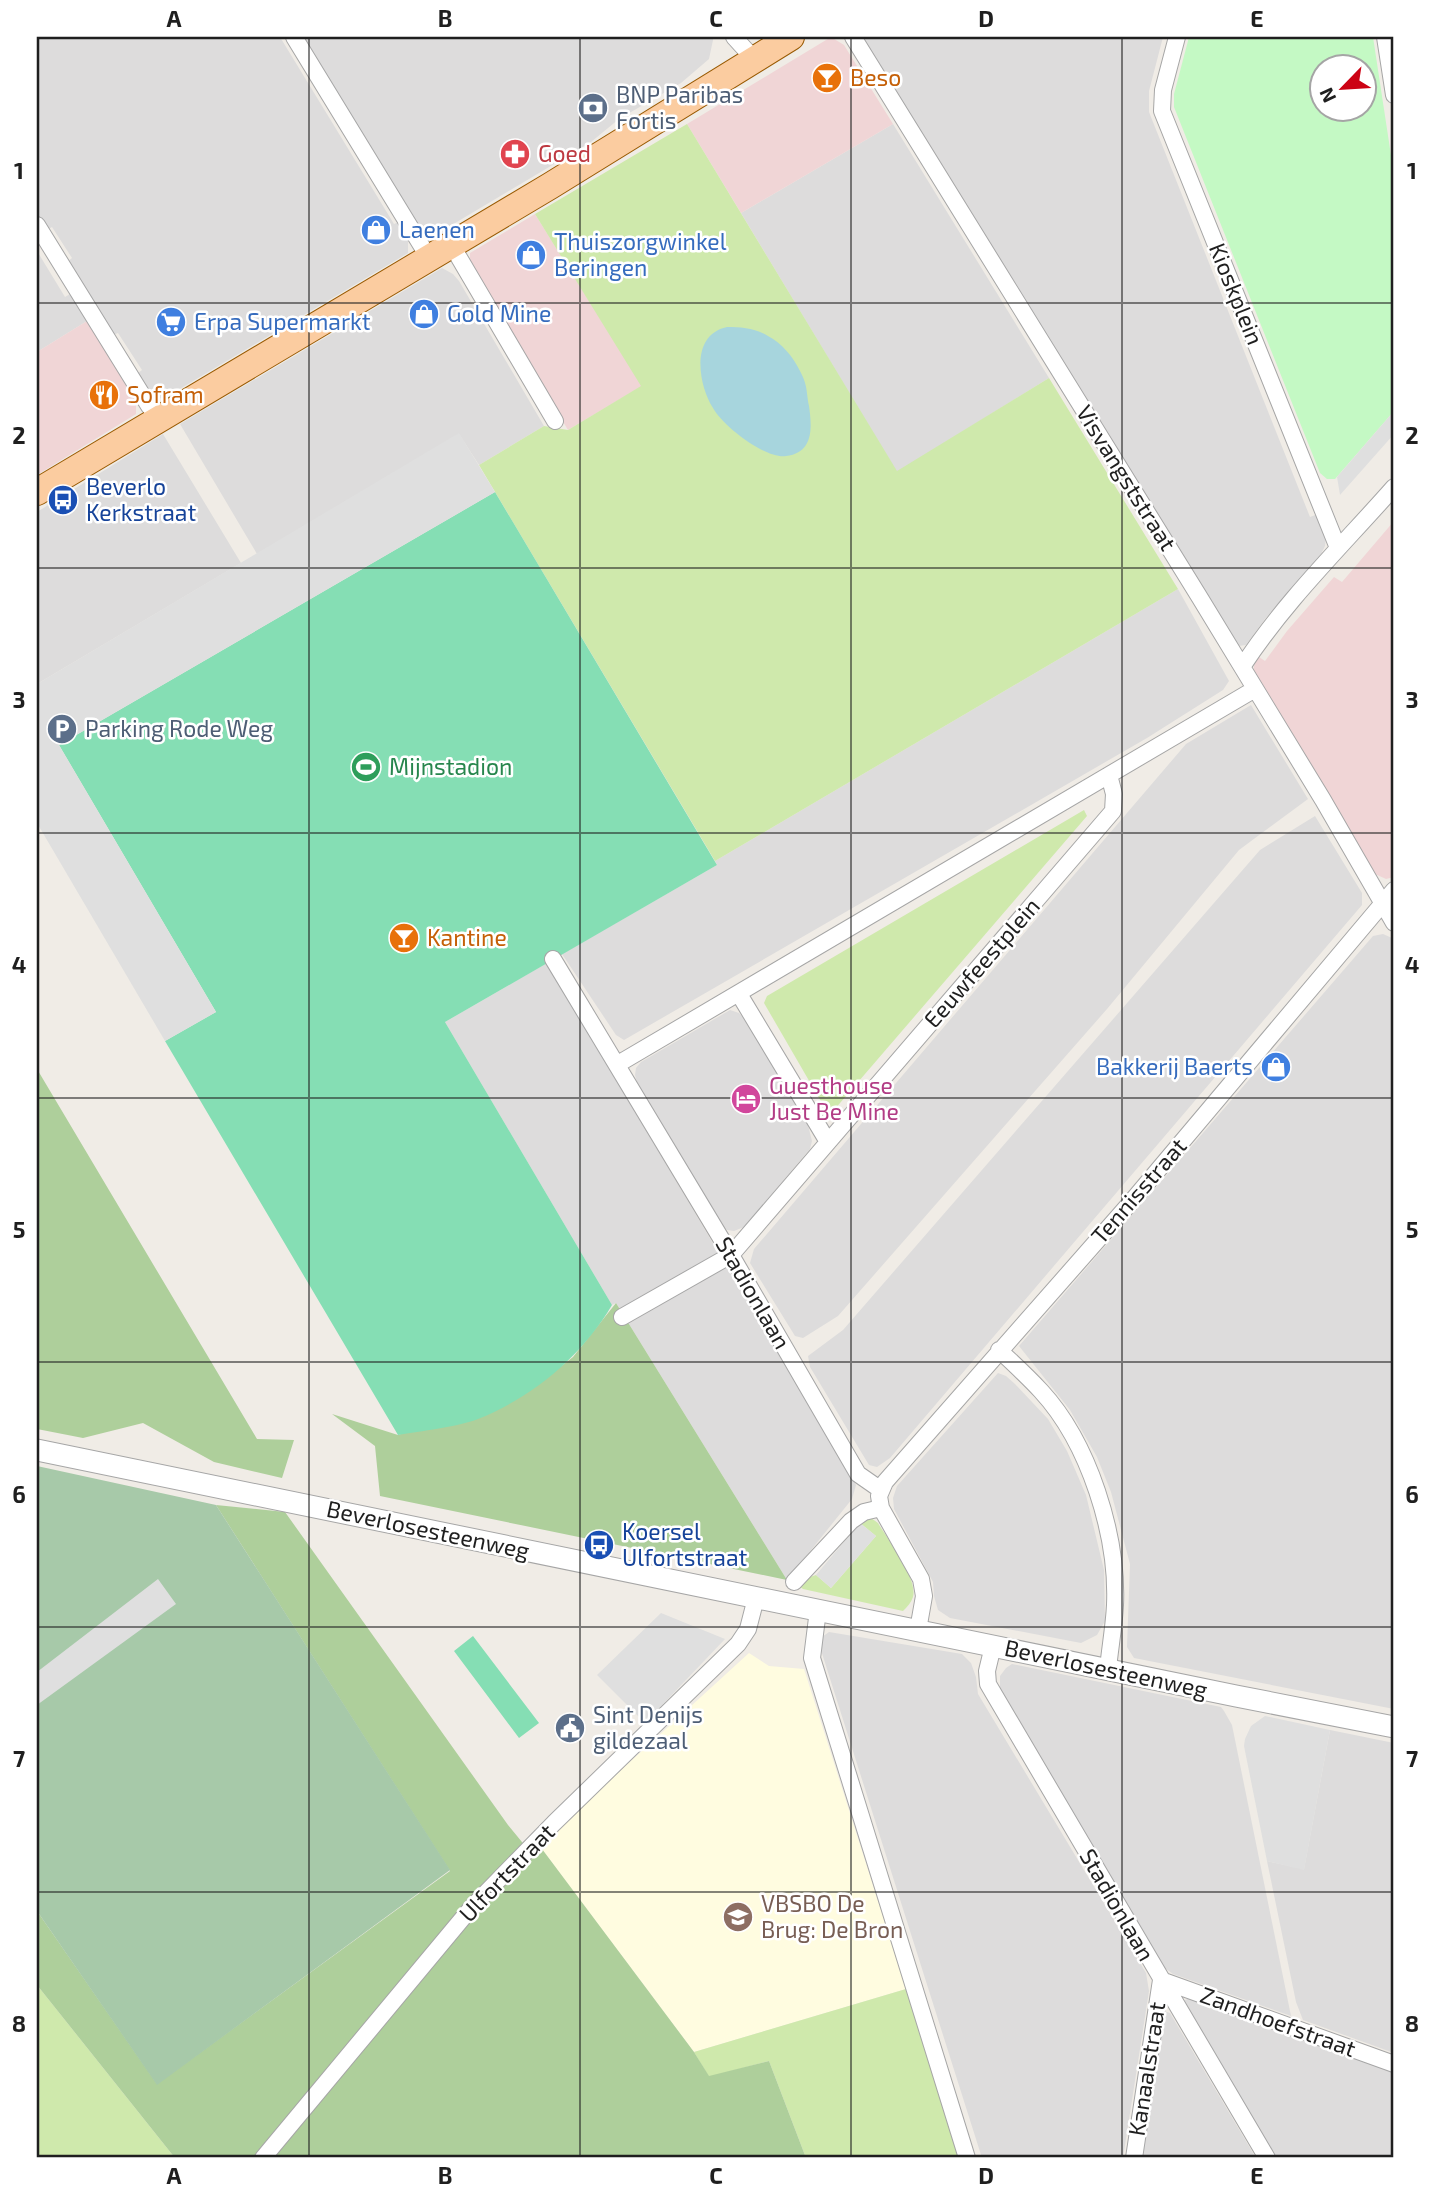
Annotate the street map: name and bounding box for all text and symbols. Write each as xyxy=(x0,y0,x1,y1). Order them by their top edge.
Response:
text: A xyxy=(166,4,182,32)
text: B xyxy=(438,4,452,32)
text: C xyxy=(709,4,723,32)
text: D xyxy=(978,4,994,32)
text: E xyxy=(1250,4,1264,32)
north arrow xyxy=(1308,52,1378,122)
bar icon: Beso xyxy=(810,61,844,95)
place label: Beso xyxy=(850,63,901,91)
place label: BNP Paribas Fortis xyxy=(616,80,743,134)
text: N xyxy=(1314,84,1340,106)
bank icon: BNP Paribas Fortis xyxy=(576,91,610,125)
pharmacy icon: Goed xyxy=(498,137,532,171)
place label: Goed xyxy=(538,139,591,167)
text: 1 xyxy=(14,156,24,184)
text: 1 xyxy=(1407,156,1417,184)
shop icon: Laenen xyxy=(359,213,393,247)
place label: Laenen xyxy=(399,215,475,243)
place label: Thuiszorgwinkel Beringen xyxy=(554,227,727,281)
shop icon: Thuiszorgwinkel Beringen xyxy=(514,238,548,272)
street label: Kioskplein xyxy=(1204,239,1270,349)
shop icon: Gold Mine xyxy=(407,297,441,331)
place label: Gold Mine xyxy=(447,299,551,327)
supermarket icon: Erpa Supermarkt xyxy=(154,305,188,339)
place label: Erpa Supermarkt xyxy=(194,307,371,335)
restaurant icon: Sofram xyxy=(87,378,121,412)
place label: Sofram xyxy=(127,380,204,408)
street label: Visvangststraat xyxy=(1071,400,1183,556)
text: 2 xyxy=(12,421,26,449)
text: 2 xyxy=(1405,421,1419,449)
place label: Beverlo Kerkstraat xyxy=(86,472,196,526)
bus stop icon: Beverlo Kerkstraat xyxy=(46,483,80,517)
text: 3 xyxy=(12,685,26,713)
text: 3 xyxy=(1405,685,1419,713)
parking icon: Parking Rode Weg xyxy=(45,712,79,746)
place label: Parking Rode Weg xyxy=(85,714,273,742)
sports icon: Mijnstadion xyxy=(349,750,383,784)
place label: Mijnstadion xyxy=(389,752,512,780)
street label: Eeuwfeestplein xyxy=(917,892,1045,1033)
bar icon: Kantine xyxy=(387,921,421,955)
place label: Kantine xyxy=(427,923,507,951)
text: 4 xyxy=(12,950,26,978)
text: 4 xyxy=(1405,950,1419,978)
shop icon: Bakkerij Baerts xyxy=(1259,1050,1293,1084)
place label: Bakkerij Baerts xyxy=(1096,1052,1253,1080)
place label: Guesthouse Just Be Mine xyxy=(769,1071,899,1125)
hotel icon: Guesthouse Just Be Mine xyxy=(729,1082,763,1116)
street label: Tennisstraat xyxy=(1085,1132,1192,1249)
text: 5 xyxy=(13,1215,25,1243)
text: 5 xyxy=(1406,1215,1418,1243)
street label: Stadionlaan xyxy=(711,1231,797,1354)
text: 6 xyxy=(12,1480,26,1508)
text: 6 xyxy=(1405,1480,1419,1508)
street label: Beverlosesteenweg xyxy=(324,1494,532,1564)
place label: Koersel Ulfortstraat xyxy=(622,1517,748,1571)
bus stop icon: Koersel Ulfortstraat xyxy=(582,1528,616,1562)
street label: Beverlosesteenweg xyxy=(1002,1633,1210,1703)
place label: Sint Denijs gildezaal xyxy=(593,1700,703,1754)
public building icon: Sint Denijs gildezaal xyxy=(553,1711,587,1745)
text: 7 xyxy=(13,1744,25,1772)
text: 7 xyxy=(1406,1744,1418,1772)
street label: Ulfortstraat xyxy=(453,1817,560,1927)
street label: Stadionlaan xyxy=(1075,1843,1161,1966)
place label: VBSBO De Brug: De Bron xyxy=(761,1889,903,1943)
school or university icon: VBSBO De Brug: De Bron xyxy=(721,1900,755,1934)
street label: Zandhoefstraat xyxy=(1197,1980,1360,2062)
street label: Kanaalstraat xyxy=(1122,2000,1170,2138)
text: 8 xyxy=(12,2009,26,2037)
text: 8 xyxy=(1405,2009,1419,2037)
text: A xyxy=(166,2161,182,2189)
text: B xyxy=(438,2161,452,2189)
text: C xyxy=(709,2161,723,2189)
text: D xyxy=(978,2161,994,2189)
text: E xyxy=(1250,2161,1264,2189)

